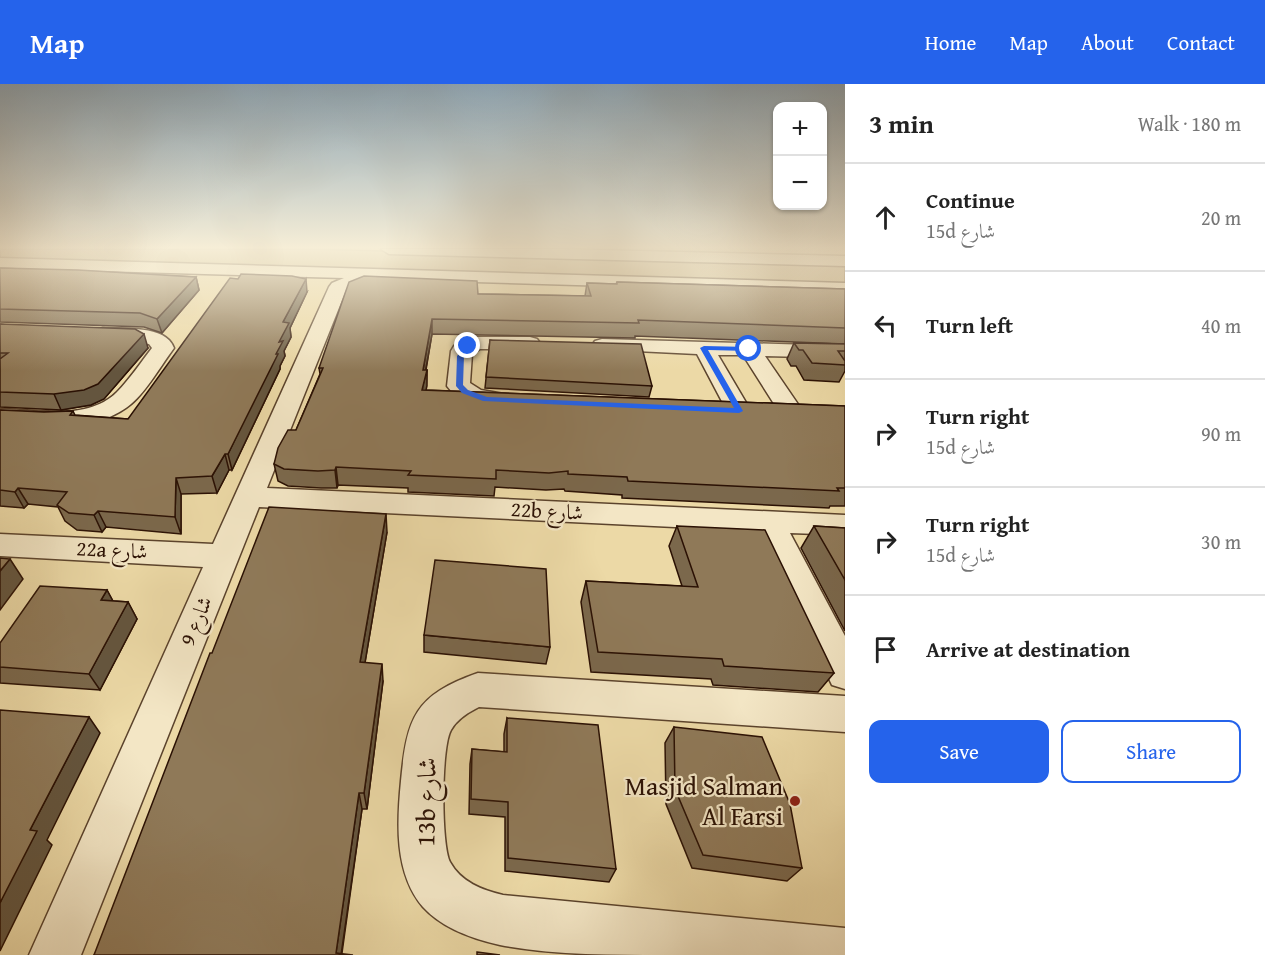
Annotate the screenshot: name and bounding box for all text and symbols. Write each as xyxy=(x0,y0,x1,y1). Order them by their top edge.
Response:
text: Map xyxy=(30,22,84,63)
text: Home xyxy=(925,27,976,58)
text: Map xyxy=(1009,27,1048,58)
text: About xyxy=(1081,27,1134,58)
text: Contact xyxy=(1167,27,1235,58)
map controls xyxy=(773,102,827,210)
button: + xyxy=(773,102,827,156)
text: 3 min xyxy=(869,104,934,143)
text: Walk · 180 m xyxy=(1138,109,1241,138)
button: − xyxy=(773,156,827,210)
text: Continue xyxy=(926,184,1015,216)
icon: ahead xyxy=(869,201,902,234)
text: 20 m xyxy=(1201,203,1241,232)
text: 15d شارع xyxy=(926,216,995,245)
icon: left xyxy=(869,309,902,342)
text: Turn left xyxy=(926,309,1013,341)
text: 40 m xyxy=(1201,311,1241,340)
route end xyxy=(454,332,480,358)
route start xyxy=(735,335,761,361)
text: Turn right xyxy=(926,400,1029,432)
icon: right xyxy=(869,417,902,450)
text: 90 m xyxy=(1201,419,1241,448)
text: 15d شارع xyxy=(926,432,995,461)
street label: 22b شارع xyxy=(510,493,584,531)
text: Turn right xyxy=(926,508,1029,540)
icon: right xyxy=(869,525,902,558)
text: 30 m xyxy=(1201,527,1241,556)
street label: 22a شارع xyxy=(75,532,148,570)
text: 15d شارع xyxy=(926,540,995,569)
street label: شارع 9 xyxy=(171,591,223,652)
icon: arrive xyxy=(869,633,902,666)
text: Arrive at destination xyxy=(926,633,1130,665)
button: Save xyxy=(869,720,1049,783)
button: Share xyxy=(1061,720,1241,783)
street label: 13b شارع xyxy=(405,757,449,847)
place label: Masjid Salman Al Farsi xyxy=(625,766,783,835)
marker: Masjid Salman Al Farsi xyxy=(788,794,802,808)

